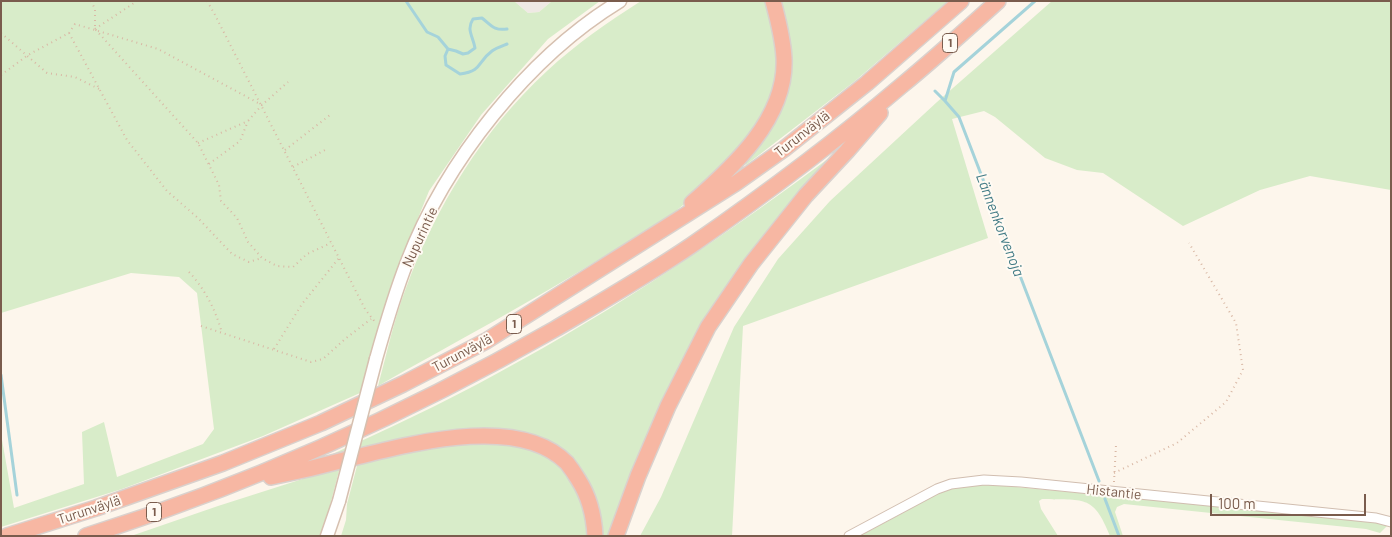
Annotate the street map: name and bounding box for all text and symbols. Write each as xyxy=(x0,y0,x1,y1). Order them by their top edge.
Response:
road number: 1 xyxy=(942,34,958,52)
street label: Turunväylä xyxy=(771,107,833,161)
water label: Lännenkorvenoja xyxy=(972,171,1028,279)
street label: Nupurintie xyxy=(399,204,441,270)
road number: 1 xyxy=(506,314,522,334)
street label: Turunväylä xyxy=(429,330,495,376)
street label: Histantie xyxy=(1086,481,1142,503)
scale bar xyxy=(1212,484,1368,516)
street label: Turunväylä xyxy=(55,492,123,528)
text: 100 m xyxy=(1218,494,1256,512)
road number: 1 xyxy=(146,502,162,522)

